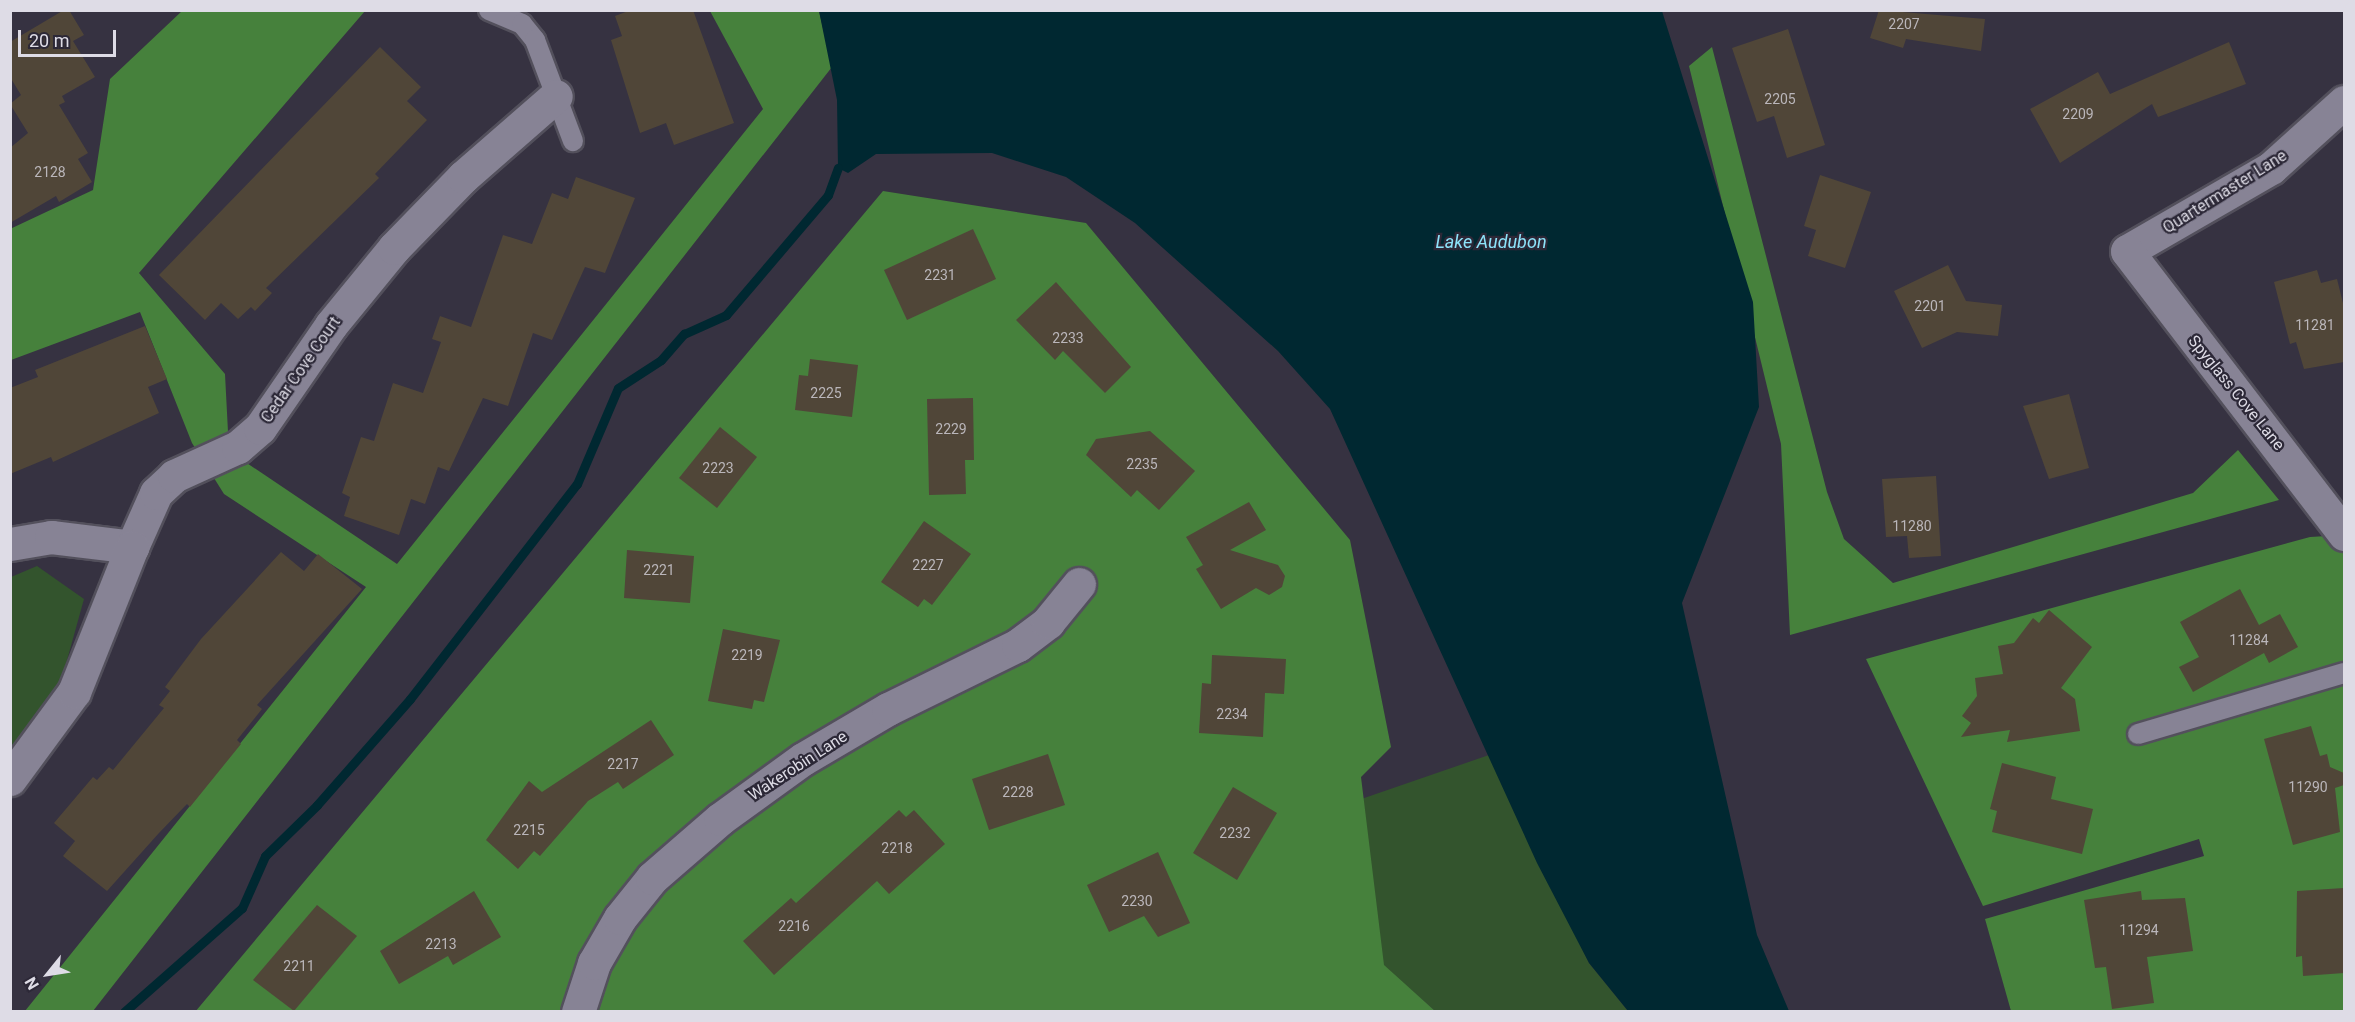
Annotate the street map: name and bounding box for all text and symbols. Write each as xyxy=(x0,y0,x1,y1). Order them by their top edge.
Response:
house number: 2207 xyxy=(1888,16,1920,32)
scale bar xyxy=(21,18,118,56)
text: 20 m xyxy=(29,30,69,51)
house number: 2205 xyxy=(1764,91,1796,107)
house number: 2209 xyxy=(2062,106,2094,122)
street label: Quartermaster Lane xyxy=(2160,146,2290,238)
house number: 2128 xyxy=(34,164,66,180)
water label: Lake Audubon xyxy=(1435,231,1547,253)
house number: 2231 xyxy=(924,267,956,283)
house number: 2201 xyxy=(1914,298,1946,314)
street label: Cedar Cove Court xyxy=(257,313,345,427)
house number: 11281 xyxy=(2295,317,2335,333)
house number: 2233 xyxy=(1052,330,1084,346)
street label: Spyglass Cove Lane xyxy=(2184,332,2288,454)
house number: 2225 xyxy=(810,385,842,401)
house number: 2229 xyxy=(935,421,967,437)
house number: 2235 xyxy=(1126,456,1158,472)
house number: 2223 xyxy=(702,460,734,476)
house number: 11280 xyxy=(1892,518,1932,534)
house number: 2227 xyxy=(912,557,944,573)
house number: 2221 xyxy=(643,562,675,578)
house number: 11284 xyxy=(2229,632,2269,648)
house number: 2219 xyxy=(731,647,763,663)
house number: 2234 xyxy=(1216,706,1248,722)
street label: Wakerobin Lane xyxy=(745,727,851,805)
house number: 2217 xyxy=(607,756,639,772)
house number: 11290 xyxy=(2288,779,2328,795)
house number: 2228 xyxy=(1002,784,1034,800)
house number: 2215 xyxy=(513,822,545,838)
house number: 2232 xyxy=(1219,825,1251,841)
house number: 2218 xyxy=(881,840,913,856)
house number: 2230 xyxy=(1121,893,1153,909)
house number: 2216 xyxy=(778,918,810,934)
house number: 11294 xyxy=(2119,922,2159,938)
house number: 2213 xyxy=(425,936,457,952)
north arrow xyxy=(18,944,78,1004)
house number: 2211 xyxy=(283,958,315,974)
text: N xyxy=(21,974,43,993)

